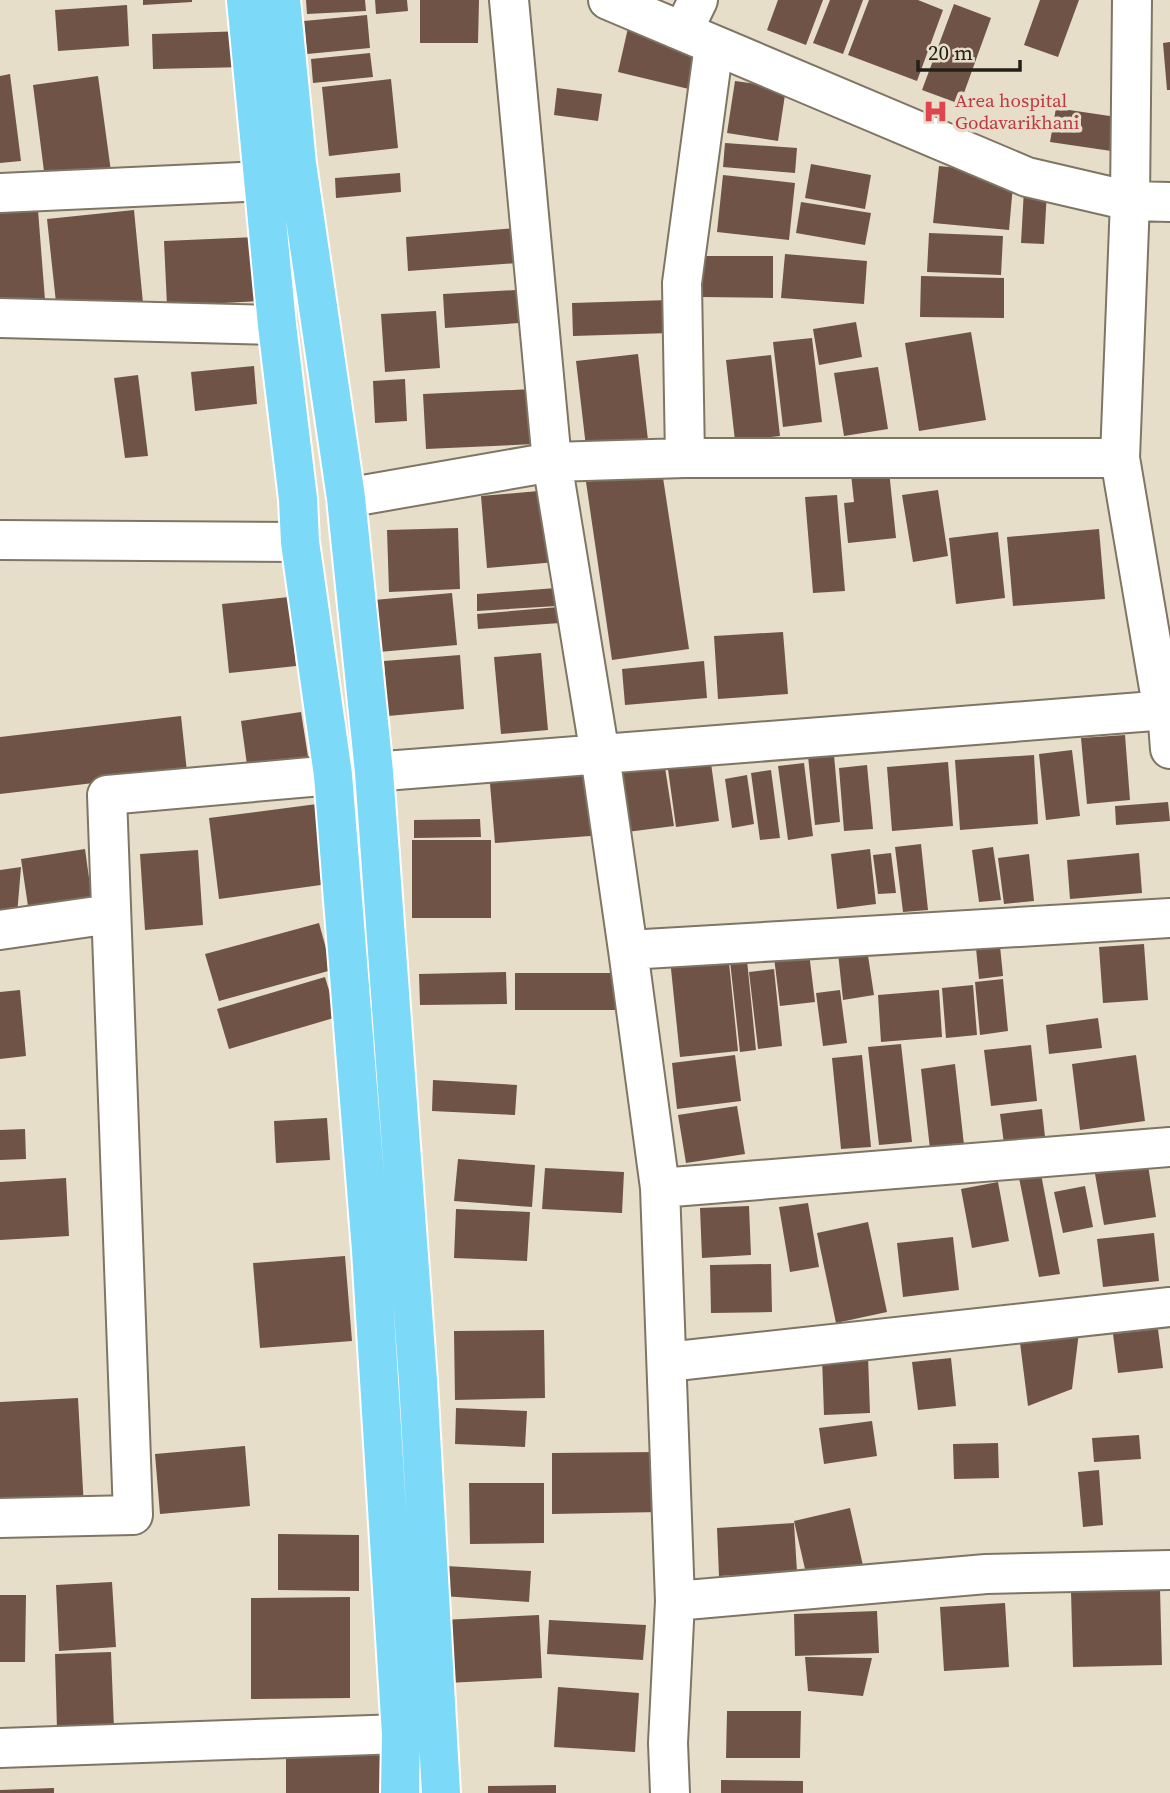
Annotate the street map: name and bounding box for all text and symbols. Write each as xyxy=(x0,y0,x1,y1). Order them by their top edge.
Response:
scale bar xyxy=(918,28,1020,72)
text: 20 m xyxy=(928,38,973,67)
place label: Area hospital Godavarikhani xyxy=(955,87,1080,135)
hospital icon: Area hospital Godavarikhani xyxy=(921,97,949,125)

